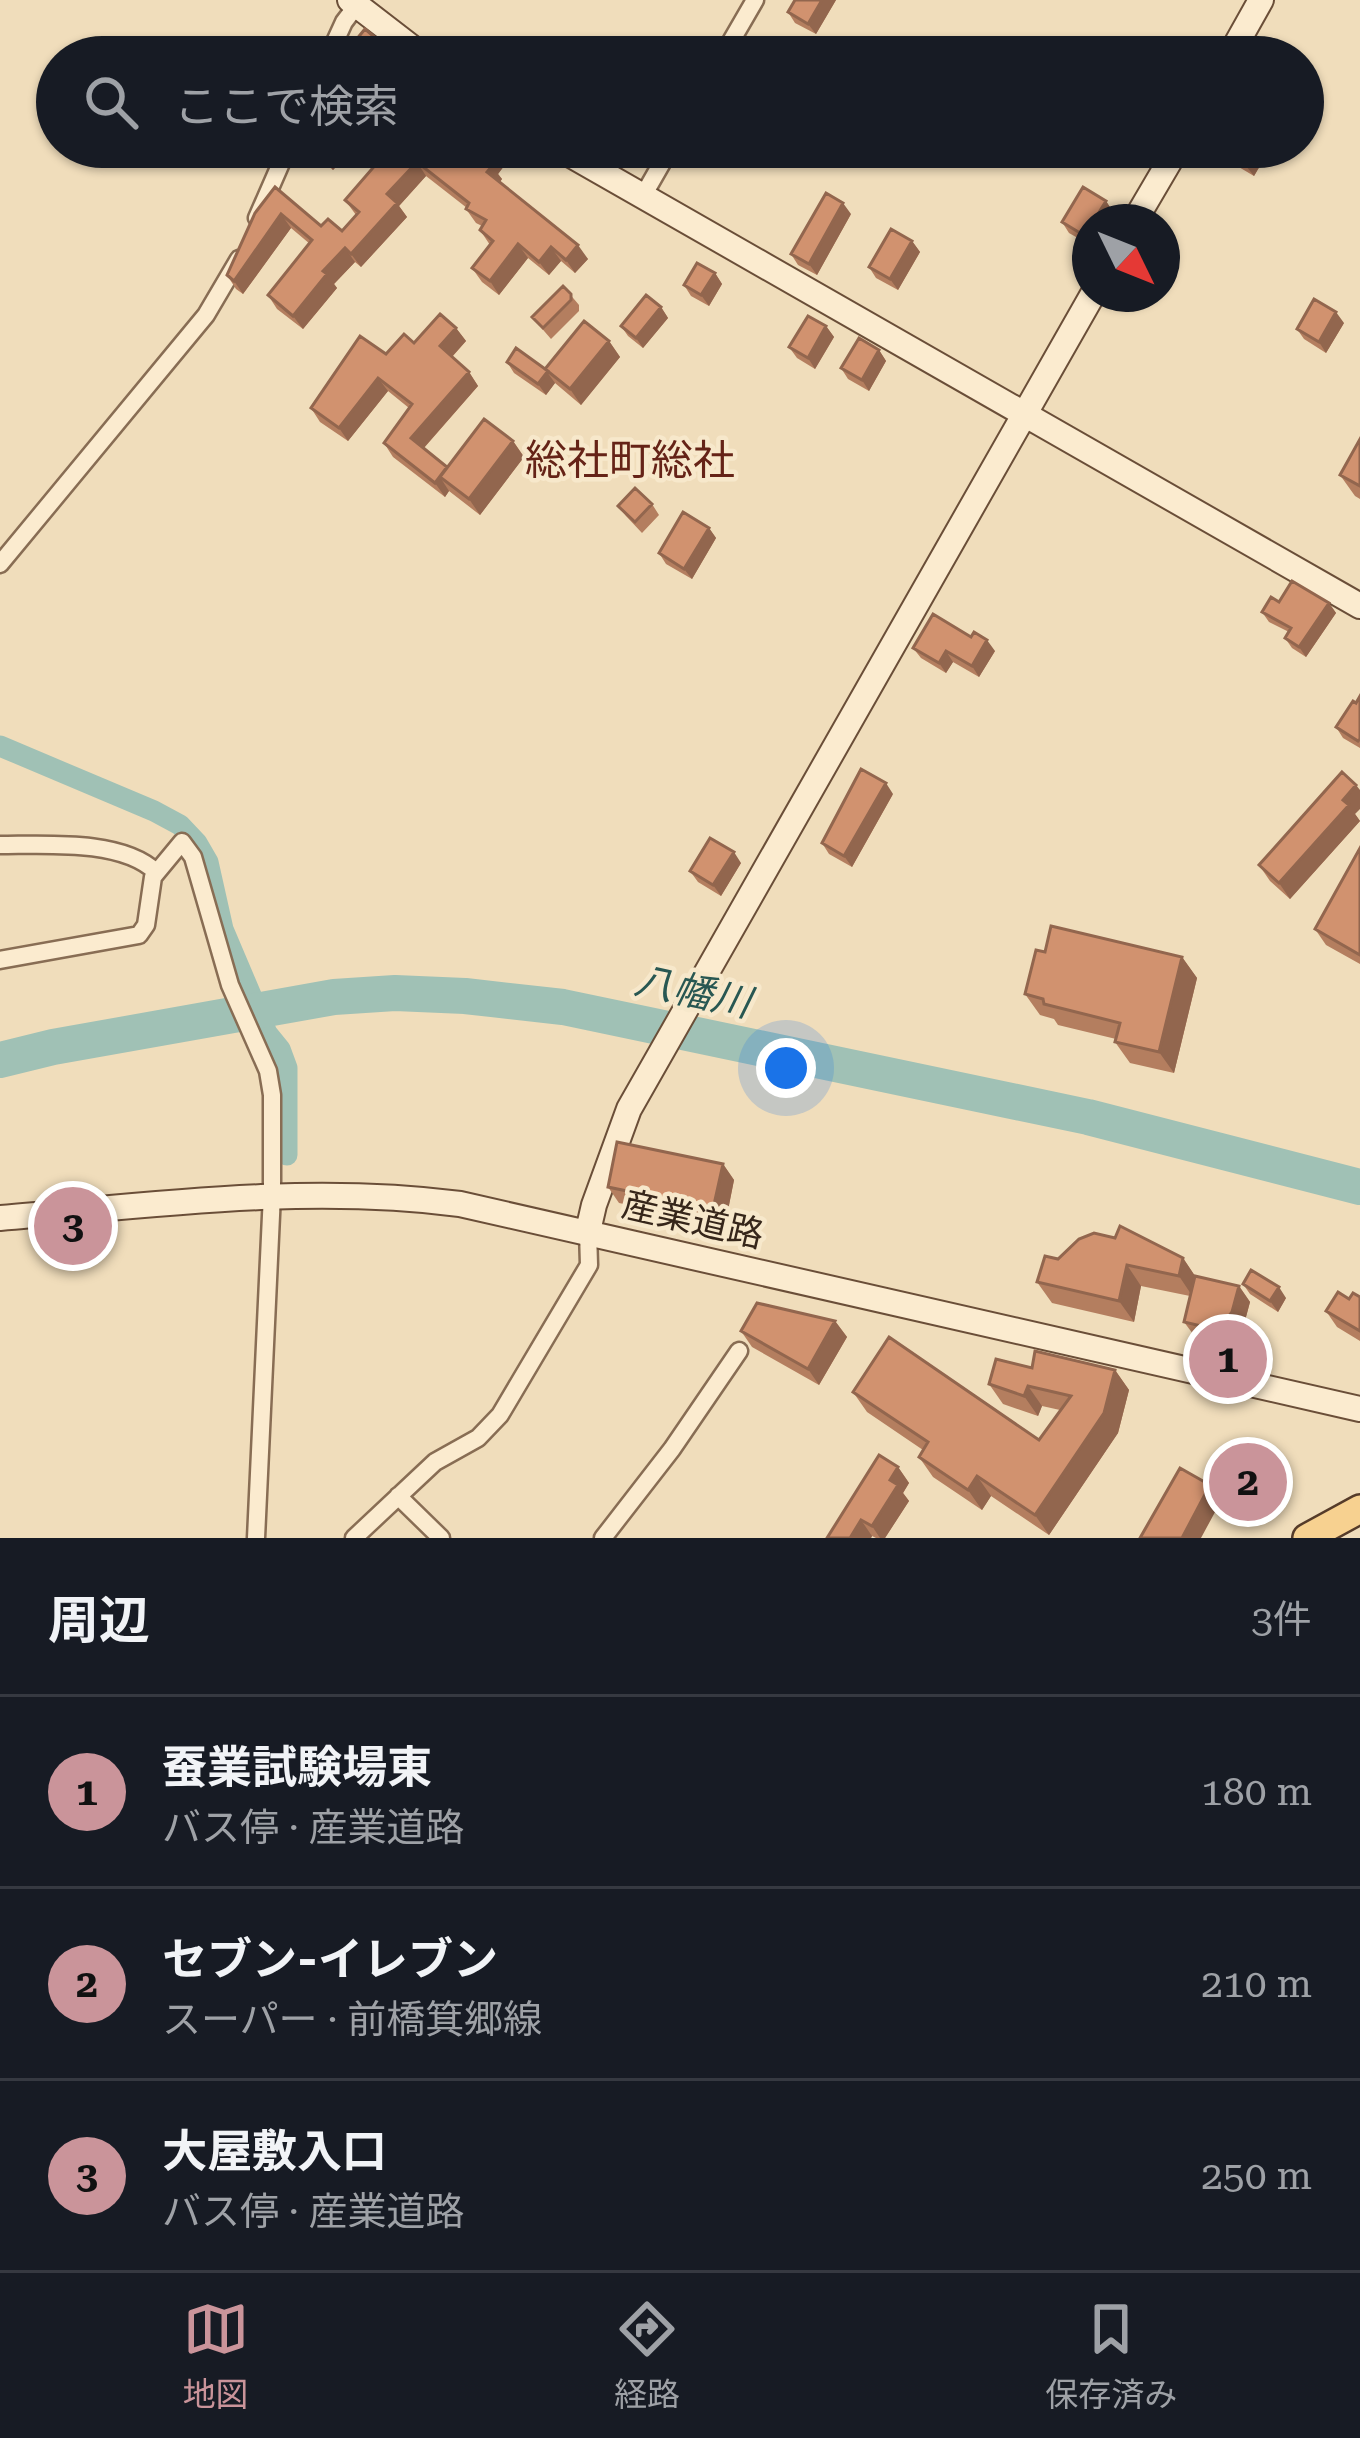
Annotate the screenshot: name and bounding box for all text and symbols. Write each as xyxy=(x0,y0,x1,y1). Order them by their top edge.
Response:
search box xyxy=(36,36,1324,168)
icon: search xyxy=(78,69,144,135)
text: ここで検索 xyxy=(174,80,399,133)
north arrow xyxy=(1072,204,1180,312)
district label: 総社町総社 xyxy=(525,436,735,485)
water label: 八幡川 xyxy=(631,957,759,1027)
your location xyxy=(756,1038,816,1098)
pin: 3 xyxy=(34,1181,112,1271)
street label: 産業道路 xyxy=(618,1183,768,1257)
pin: 1 xyxy=(1189,1314,1267,1404)
pin: 2 xyxy=(1209,1437,1287,1527)
text: 周辺 xyxy=(48,1591,150,1650)
text: 3件 xyxy=(1251,1597,1312,1643)
text: 蚕業試験場東 xyxy=(162,1741,432,1794)
text: 1 xyxy=(76,1769,98,1815)
text: 180 m xyxy=(1201,1769,1312,1815)
text: バス停 · 産業道路 xyxy=(162,1805,465,1851)
text: セブン-イレブン xyxy=(162,1933,498,1986)
text: 2 xyxy=(76,1961,98,2007)
text: 210 m xyxy=(1201,1961,1312,2007)
text: スーパー · 前橋箕郷線 xyxy=(162,1997,542,2043)
text: 大屋敷入口 xyxy=(162,2125,387,2178)
text: 3 xyxy=(76,2153,98,2199)
text: 250 m xyxy=(1201,2153,1312,2199)
text: バス停 · 産業道路 xyxy=(162,2189,465,2235)
tab: 地図 xyxy=(183,2296,249,2416)
tab: 経路 xyxy=(614,2296,680,2416)
tab: 保存済み xyxy=(1045,2296,1177,2416)

